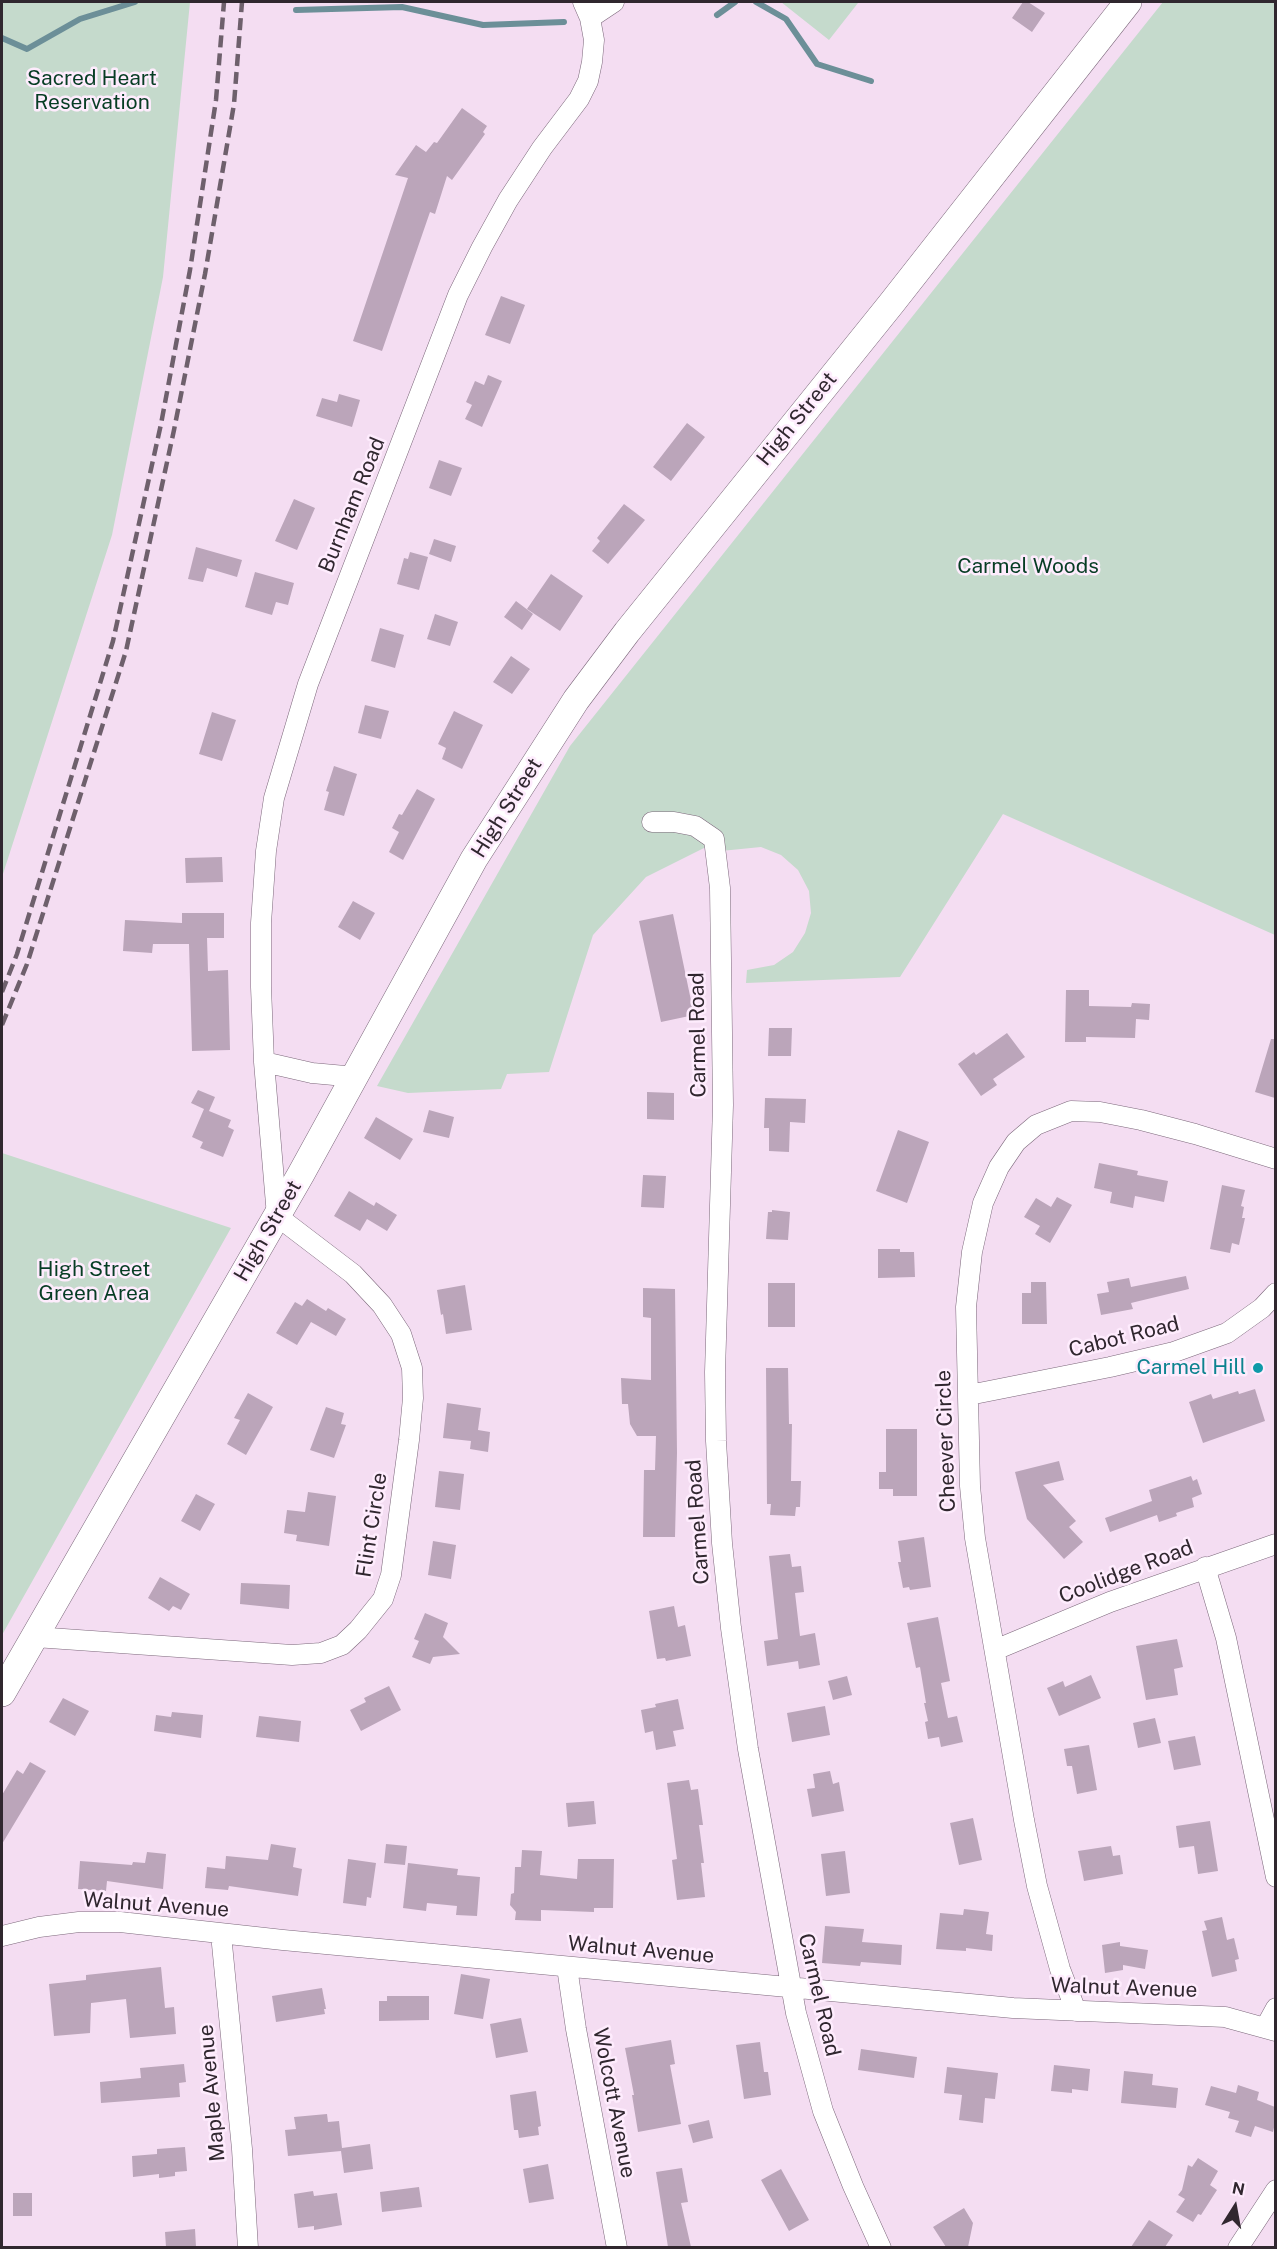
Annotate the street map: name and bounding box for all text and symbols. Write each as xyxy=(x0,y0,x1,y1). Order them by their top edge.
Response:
park label: Sacred Heart Reservation xyxy=(27,66,157,116)
street label: High Street xyxy=(752,367,842,471)
street label: Burnham Road xyxy=(313,434,391,576)
park label: Carmel Woods xyxy=(957,554,1099,580)
street label: High Street xyxy=(466,753,548,863)
street label: Carmel Road xyxy=(684,972,712,1098)
street label: High Street xyxy=(229,1176,307,1286)
park label: High Street Green Area xyxy=(38,1257,150,1307)
street label: Cabot Road xyxy=(1066,1311,1182,1363)
place label: Carmel Hill xyxy=(1137,1355,1246,1381)
marker: Carmel Hill xyxy=(1251,1361,1265,1375)
street label: Cheever Circle xyxy=(931,1369,961,1513)
street label: Carmel Road xyxy=(681,1459,715,1585)
street label: Flint Circle xyxy=(351,1471,393,1579)
street label: Coolidge Road xyxy=(1055,1535,1197,1609)
street label: Walnut Avenue xyxy=(82,1887,230,1923)
street label: Walnut Avenue xyxy=(567,1931,715,1969)
street label: Carmel Road xyxy=(793,1931,845,2059)
street label: Walnut Avenue xyxy=(1050,1973,1198,2003)
street label: Maple Avenue xyxy=(193,2023,231,2163)
street label: Wolcott Avenue xyxy=(587,2026,641,2180)
north arrow xyxy=(1205,2177,1265,2237)
text: N xyxy=(1231,2178,1246,2199)

